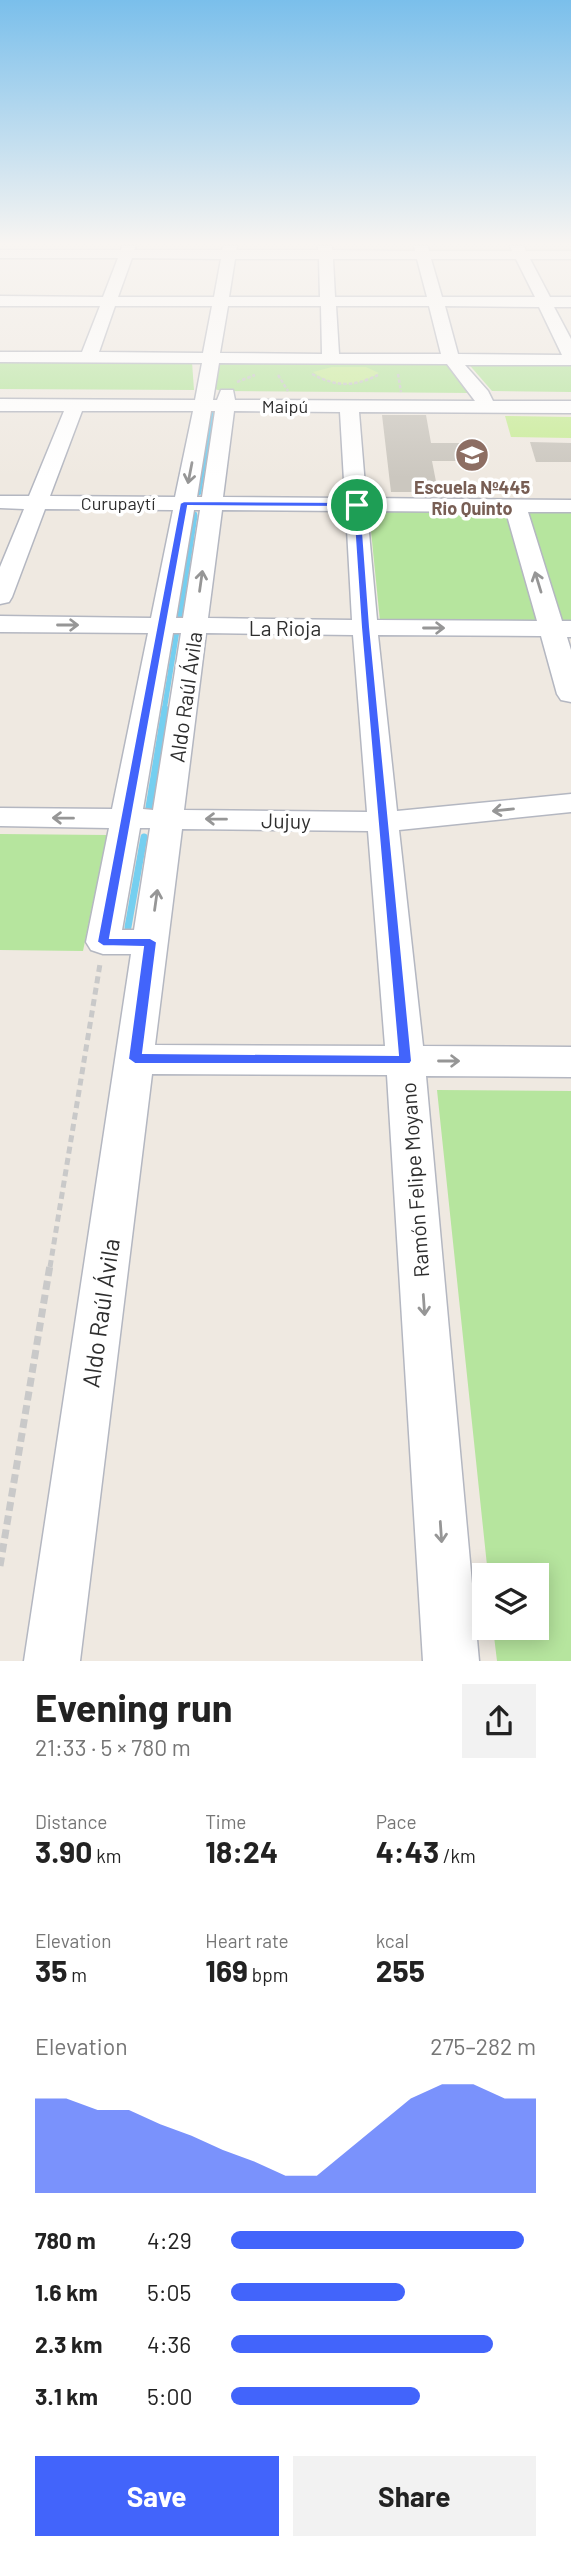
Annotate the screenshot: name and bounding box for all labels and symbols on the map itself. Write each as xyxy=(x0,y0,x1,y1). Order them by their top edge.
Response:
street label: Maipú xyxy=(262,395,308,417)
school or university icon: Escuela Nº445 Rio Quinto xyxy=(453,436,491,474)
one-way arrow xyxy=(183,461,196,484)
pin xyxy=(327,475,387,535)
place label: Escuela Nº445 Rio Quinto xyxy=(414,476,530,519)
street label: Curupaytí xyxy=(81,492,155,514)
one-way arrow xyxy=(195,570,208,593)
one-way arrow xyxy=(530,571,543,593)
street label: La Rioja xyxy=(249,615,321,640)
one-way arrow xyxy=(56,618,79,632)
one-way arrow xyxy=(422,621,445,635)
street label: Aldo Raúl Ávila xyxy=(163,630,207,764)
one-way arrow xyxy=(492,803,515,816)
street label: Jujuy xyxy=(261,807,311,833)
one-way arrow xyxy=(52,811,75,825)
one-way arrow xyxy=(205,812,228,826)
one-way arrow xyxy=(150,889,163,912)
one-way arrow xyxy=(437,1054,460,1068)
street label: Ramón Felipe Moyano xyxy=(395,1081,433,1279)
street label: Aldo Raúl Ávila xyxy=(75,1236,125,1390)
one-way arrow xyxy=(418,1293,431,1316)
one-way arrow xyxy=(435,1520,448,1543)

